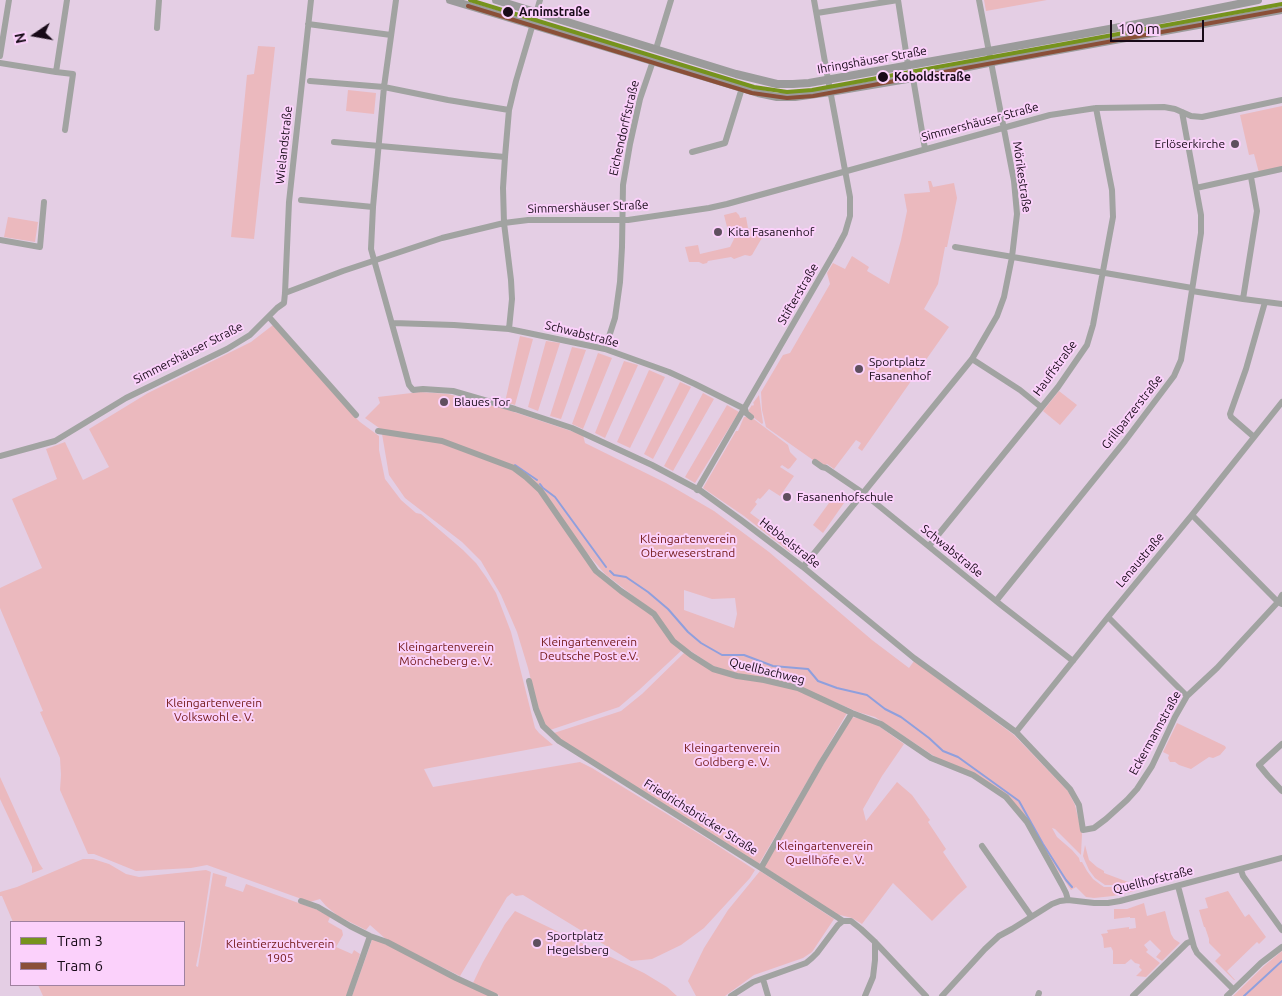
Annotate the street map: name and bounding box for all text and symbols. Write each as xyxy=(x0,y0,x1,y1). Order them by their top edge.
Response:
marker: Arnimstraße xyxy=(501,5,515,19)
place label: Arnimstraße xyxy=(519,5,590,19)
north arrow xyxy=(10,10,60,60)
scale bar xyxy=(1112,10,1206,42)
text: 100 m xyxy=(1118,20,1160,37)
text: N xyxy=(11,31,29,45)
street label: Ihringshäuser Straße xyxy=(816,43,928,77)
marker: Koboldstraße xyxy=(876,70,890,84)
place label: Koboldstraße xyxy=(894,70,971,84)
street label: Eichendorffstraße xyxy=(606,79,642,177)
street label: Simmershäuser Straße xyxy=(920,99,1040,145)
street label: Wielandstraße xyxy=(273,105,295,185)
place label: Erlöserkirche xyxy=(1155,137,1225,151)
marker: Erlöserkirche xyxy=(1229,138,1241,150)
street label: Mörikestraße xyxy=(1010,140,1034,214)
street label: Simmershäuser Straße xyxy=(527,198,649,216)
place label: Kita Fasanenhof xyxy=(728,225,814,239)
marker: Kita Fasanenhof xyxy=(712,226,724,238)
street label: Stifterstraße xyxy=(775,261,821,327)
street label: Schwabstraße xyxy=(544,318,620,350)
street label: Simmershäuser Straße xyxy=(131,319,245,387)
street label: Hauffstraße xyxy=(1030,337,1080,399)
place label: Sportplatz Fasanenhof xyxy=(869,355,931,383)
marker: Sportplatz Fasanenhof xyxy=(853,363,865,375)
street label: Grillparzerstraße xyxy=(1098,372,1166,452)
place label: Blaues Tor xyxy=(454,395,510,409)
marker: Blaues Tor xyxy=(438,396,450,408)
place label: Fasanenhofschule xyxy=(797,490,893,504)
marker: Fasanenhofschule xyxy=(781,491,793,503)
street label: Hebbelstraße xyxy=(757,515,823,571)
street label: Schwabstraße xyxy=(918,522,986,580)
street label: Lenaustraße xyxy=(1113,530,1167,590)
park label: Kleingartenverein Oberweserstrand xyxy=(640,532,736,560)
park label: Kleingartenverein Deutsche Post e.V. xyxy=(540,635,638,663)
park label: Kleingartenverein Möncheberg e. V. xyxy=(398,640,494,668)
street label: Quellbachweg xyxy=(728,655,806,687)
street label: Eckermannstraße xyxy=(1126,688,1184,778)
park label: Kleingartenverein Volkswohl e. V. xyxy=(166,696,262,724)
park label: Kleingartenverein Goldberg e. V. xyxy=(684,741,780,769)
street label: Friedrichsbrücker Straße xyxy=(641,776,761,858)
park label: Kleingartenverein Quellhöfe e. V. xyxy=(777,839,873,867)
street label: Quellhofstraße xyxy=(1111,863,1195,897)
legend xyxy=(10,921,185,986)
place label: Sportplatz Hegelsberg xyxy=(547,929,609,957)
text: Tram 3 xyxy=(57,932,103,949)
park label: Kleintierzuchtverein 1905 xyxy=(226,937,334,965)
marker: Sportplatz Hegelsberg xyxy=(531,937,543,949)
text: Tram 6 xyxy=(57,957,103,974)

